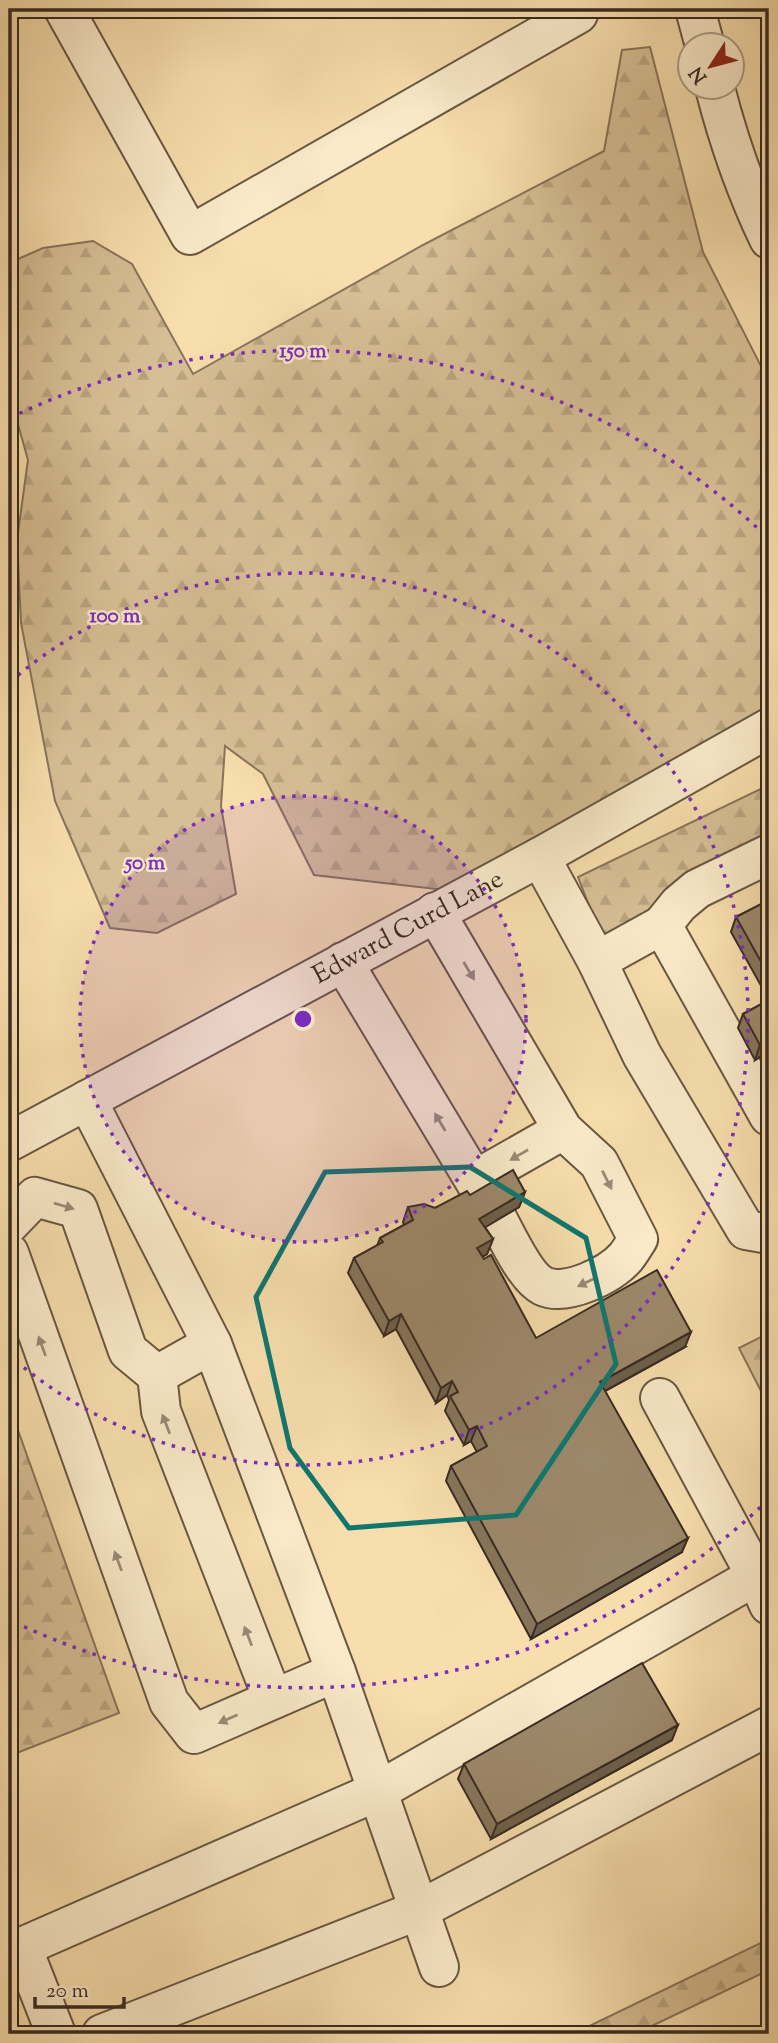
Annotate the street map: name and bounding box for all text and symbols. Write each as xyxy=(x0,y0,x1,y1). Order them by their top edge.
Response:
north arrow xyxy=(676,32,746,102)
text: N xyxy=(684,60,715,89)
text: 150 m xyxy=(279,337,327,367)
text: 100 m xyxy=(90,602,141,632)
text: 50 m xyxy=(123,849,166,879)
street label: Edward Curd Lane xyxy=(306,861,510,994)
one-way arrow xyxy=(463,962,476,981)
centre of rings xyxy=(291,1007,315,1031)
one-way arrow xyxy=(433,1113,446,1132)
one-way arrow xyxy=(510,1149,529,1161)
one-way arrow xyxy=(601,1170,613,1190)
one-way arrow xyxy=(54,1201,75,1211)
one-way arrow xyxy=(577,1276,597,1288)
one-way arrow xyxy=(36,1336,47,1357)
one-way arrow xyxy=(160,1413,171,1434)
one-way arrow xyxy=(113,1550,124,1571)
one-way arrow xyxy=(243,1625,254,1646)
one-way arrow xyxy=(218,1713,238,1725)
scale bar xyxy=(35,1966,124,2010)
text: 20 m xyxy=(46,1977,89,2007)

